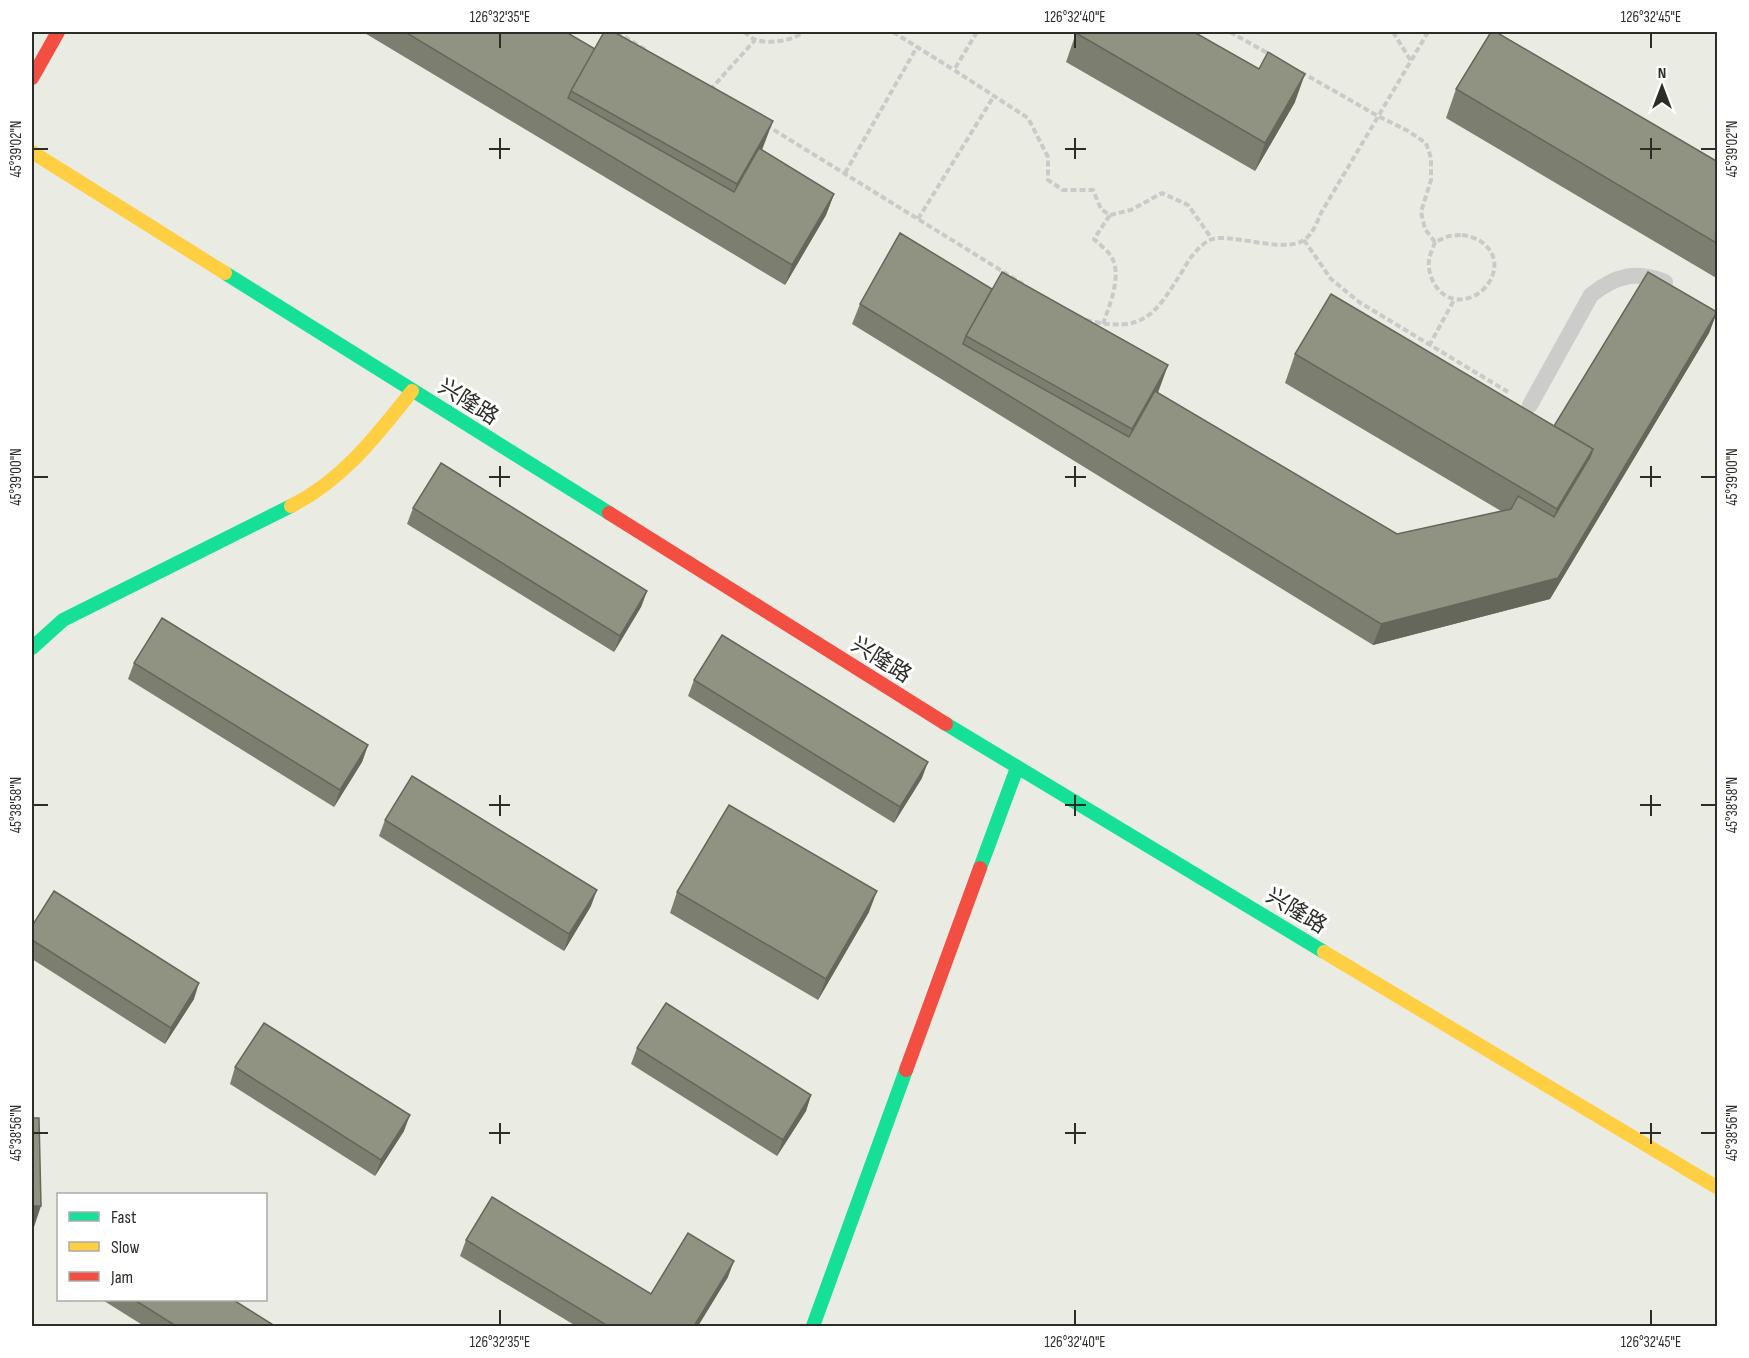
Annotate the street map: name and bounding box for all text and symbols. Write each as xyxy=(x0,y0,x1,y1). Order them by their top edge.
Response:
text: 126°32'35"E xyxy=(470,8,530,27)
text: 126°32'40"E xyxy=(1045,8,1106,27)
text: 126°32'45"E xyxy=(1621,8,1681,27)
north arrow xyxy=(1632,57,1692,117)
text: N xyxy=(1658,64,1666,83)
text: 45°39'02"N xyxy=(7,121,26,178)
text: 45°39'02"N xyxy=(1723,121,1742,178)
street label: 兴隆路 xyxy=(433,373,503,431)
text: 45°39'00"N xyxy=(7,448,26,506)
text: 45°39'00"N xyxy=(1723,448,1742,506)
street label: 兴隆路 xyxy=(846,631,916,689)
text: 45°38'58"N xyxy=(7,777,26,833)
text: 45°38'58"N xyxy=(1723,777,1742,833)
street label: 兴隆路 xyxy=(1261,883,1331,940)
text: 45°38'56"N xyxy=(7,1105,26,1161)
text: 45°38'56"N xyxy=(1723,1105,1742,1161)
legend xyxy=(57,1193,267,1301)
text: Fast xyxy=(111,1207,137,1228)
text: Slow xyxy=(111,1237,140,1258)
text: Jam xyxy=(110,1267,133,1288)
text: 126°32'35"E xyxy=(470,1333,530,1352)
text: 126°32'40"E xyxy=(1045,1333,1106,1352)
text: 126°32'45"E xyxy=(1621,1333,1681,1352)

